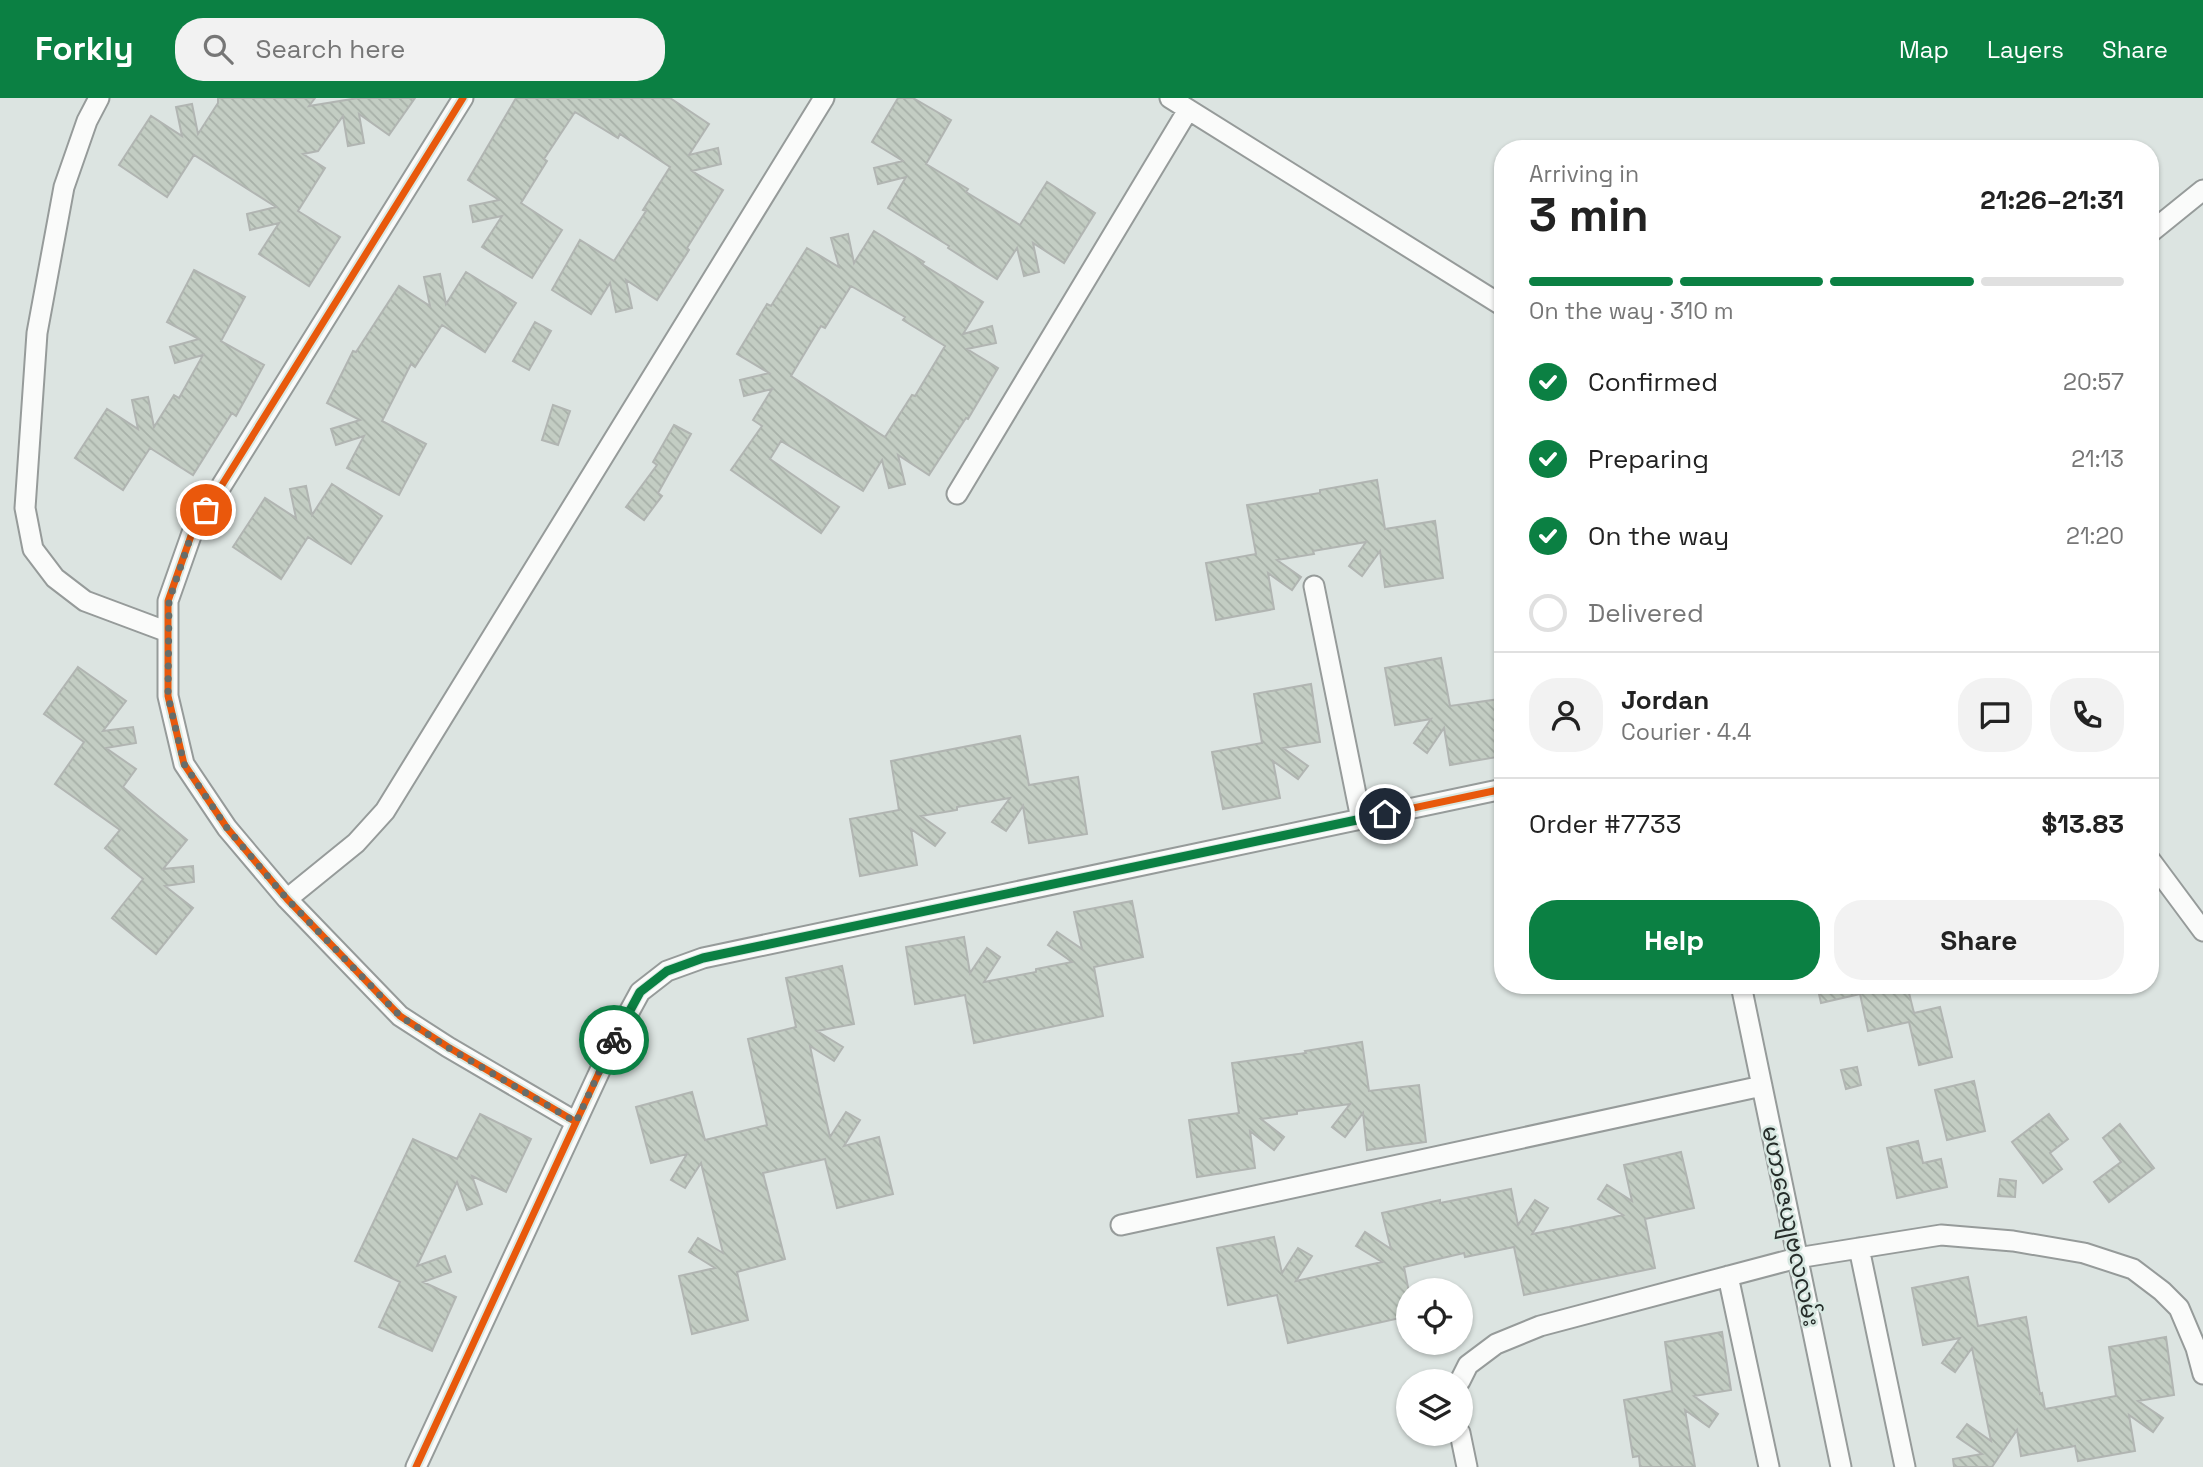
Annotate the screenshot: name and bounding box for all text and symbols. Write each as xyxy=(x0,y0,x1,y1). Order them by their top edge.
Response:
search box xyxy=(175,18,665,81)
text: Forkly xyxy=(35,28,133,70)
icon: search xyxy=(199,30,237,68)
text: Search here xyxy=(255,32,405,66)
text: Map xyxy=(1899,34,1949,65)
text: Layers xyxy=(1987,34,2064,65)
text: Share xyxy=(2102,34,2168,65)
text: Arriving in xyxy=(1529,159,1639,189)
text: 21:26–21:31 xyxy=(1980,183,2124,217)
text: 3 min xyxy=(1529,186,1649,244)
text: On the way · 310 m xyxy=(1529,296,1734,326)
icon: check xyxy=(1529,363,1567,401)
text: Confirmed xyxy=(1588,365,1718,399)
text: 20:57 xyxy=(2063,367,2124,397)
icon: check xyxy=(1529,440,1567,478)
text: Preparing xyxy=(1588,442,1709,476)
text: 21:13 xyxy=(2071,444,2124,474)
pin xyxy=(176,480,236,540)
icon: bag xyxy=(187,491,225,529)
icon: check xyxy=(1529,517,1567,555)
text: On the way xyxy=(1588,519,1729,553)
text: 21:20 xyxy=(2066,521,2124,551)
text: Delivered xyxy=(1588,596,1704,630)
button: person xyxy=(1529,678,1603,752)
button: chat xyxy=(1958,678,2032,752)
button: phone xyxy=(2050,678,2124,752)
text: Jordan xyxy=(1621,683,1709,717)
text: Courier · 4.4 xyxy=(1621,717,1751,747)
pin xyxy=(1355,784,1415,844)
icon: home xyxy=(1366,795,1404,833)
text: Order #7733 xyxy=(1529,807,1681,841)
text: $13.83 xyxy=(2042,807,2124,841)
button: Help xyxy=(1529,900,1820,980)
button: Share xyxy=(1834,900,2124,980)
courier xyxy=(579,1005,649,1075)
icon: bike xyxy=(595,1021,633,1059)
street label: မဟာဇေယျဗလလမ်း xyxy=(1751,1123,1828,1330)
map controls xyxy=(1396,1278,1473,1446)
button: locate xyxy=(1396,1278,1473,1355)
button: layers xyxy=(1396,1369,1473,1446)

